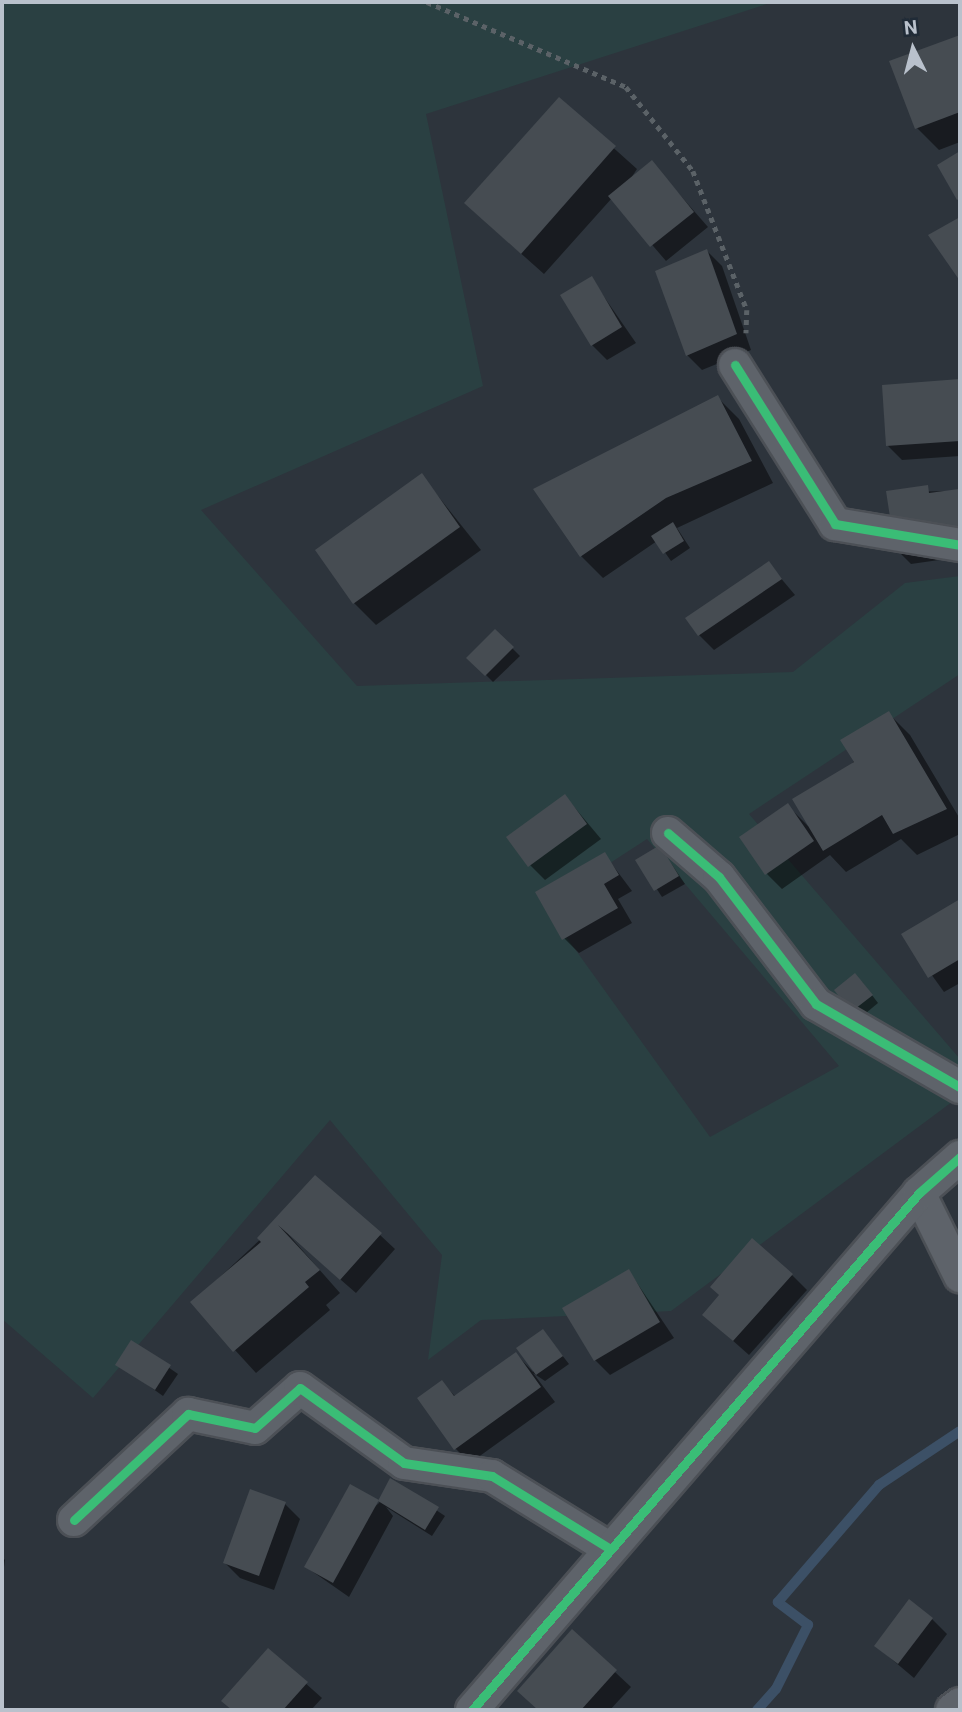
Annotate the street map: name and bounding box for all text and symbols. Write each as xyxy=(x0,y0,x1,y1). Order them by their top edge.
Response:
north arrow xyxy=(878,14,948,84)
text: N xyxy=(903,15,919,40)

